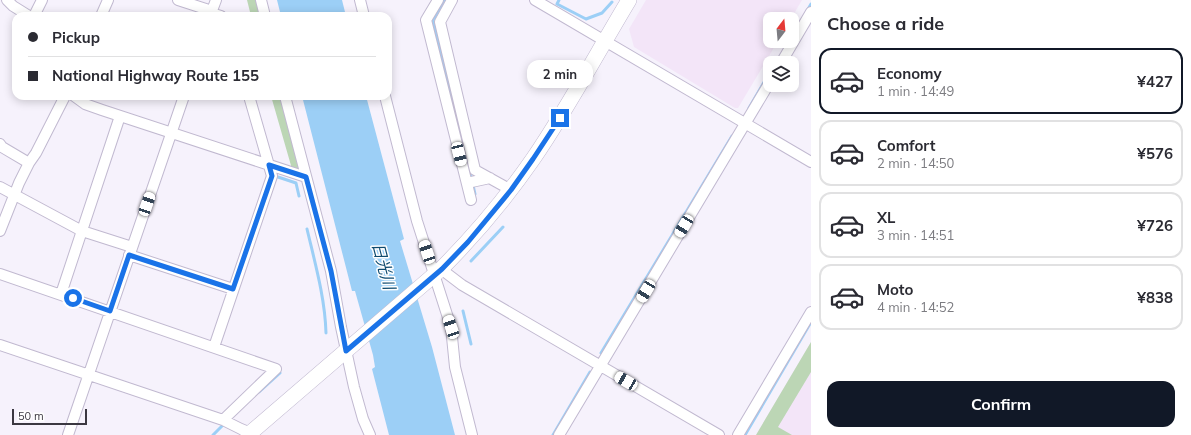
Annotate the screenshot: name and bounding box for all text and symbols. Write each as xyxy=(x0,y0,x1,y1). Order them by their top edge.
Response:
north arrow xyxy=(763,12,799,48)
map controls xyxy=(763,12,799,92)
text: Choose a ride xyxy=(827,12,944,35)
text: Pickup xyxy=(52,28,100,47)
button: layers xyxy=(763,56,799,92)
callout: 2 min xyxy=(527,60,593,88)
icon: car xyxy=(829,63,865,99)
text: Economy xyxy=(877,64,942,83)
text: National Highway Route 155 xyxy=(52,66,259,85)
text: 2 min xyxy=(543,66,577,82)
text: ¥427 xyxy=(1137,72,1173,91)
text: 1 min · 14:49 xyxy=(877,83,954,99)
route end xyxy=(551,109,569,127)
icon: car xyxy=(829,135,865,171)
text: Comfort xyxy=(877,136,935,155)
car xyxy=(450,141,468,167)
text: ¥576 xyxy=(1137,144,1173,163)
text: 2 min · 14:50 xyxy=(877,155,954,171)
car xyxy=(137,191,157,217)
icon: car xyxy=(829,207,865,243)
text: XL xyxy=(877,208,895,227)
car xyxy=(673,213,695,239)
text: ¥726 xyxy=(1137,216,1173,235)
text: 3 min · 14:51 xyxy=(877,227,954,243)
car xyxy=(418,239,436,265)
water label: 日光川 xyxy=(368,240,400,294)
car xyxy=(635,278,657,304)
icon: car xyxy=(829,279,865,315)
text: Moto xyxy=(877,280,913,299)
text: ¥838 xyxy=(1137,288,1173,307)
route start xyxy=(64,289,82,307)
text: 4 min · 14:52 xyxy=(877,299,954,315)
car xyxy=(442,314,460,340)
car xyxy=(613,370,639,392)
button: Confirm xyxy=(827,381,1175,427)
scale bar xyxy=(12,407,87,426)
text: 50 m xyxy=(18,409,44,423)

